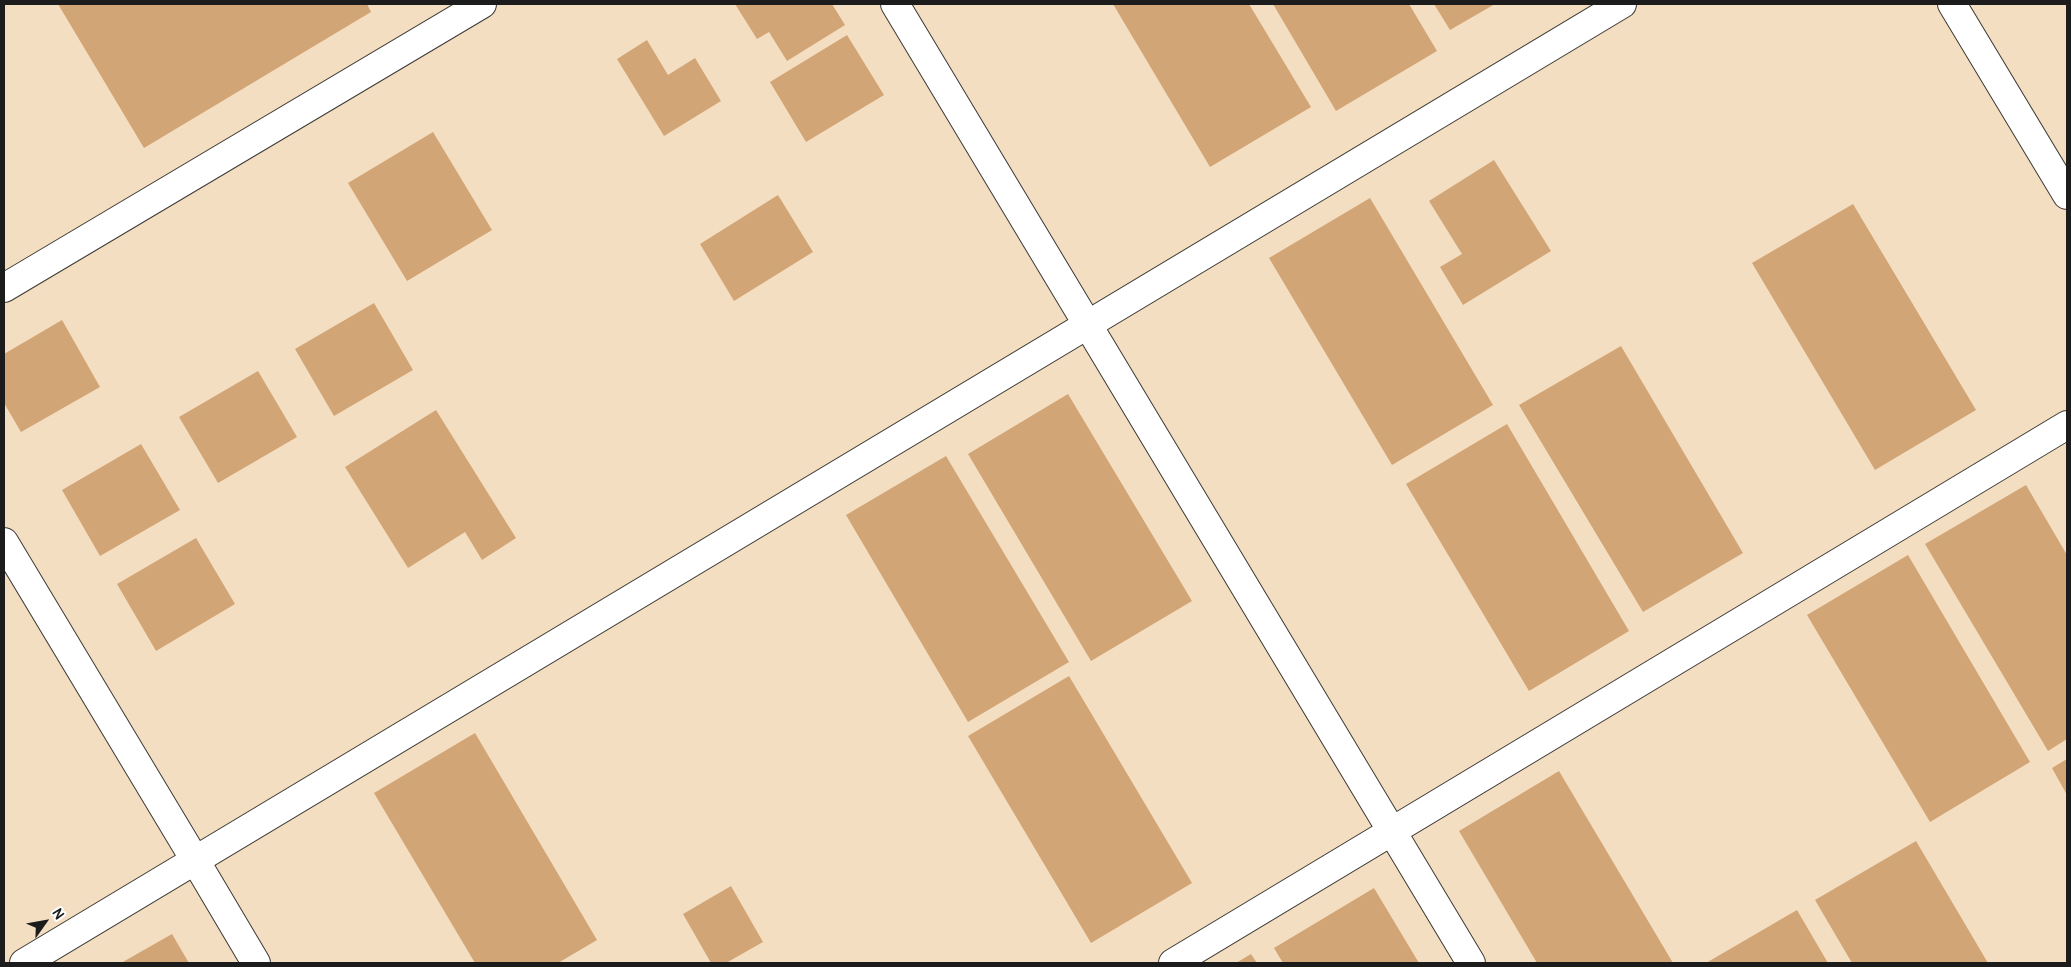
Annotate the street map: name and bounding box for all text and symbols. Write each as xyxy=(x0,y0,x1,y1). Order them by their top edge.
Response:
north arrow xyxy=(20,897,70,947)
text: N xyxy=(48,905,68,922)

